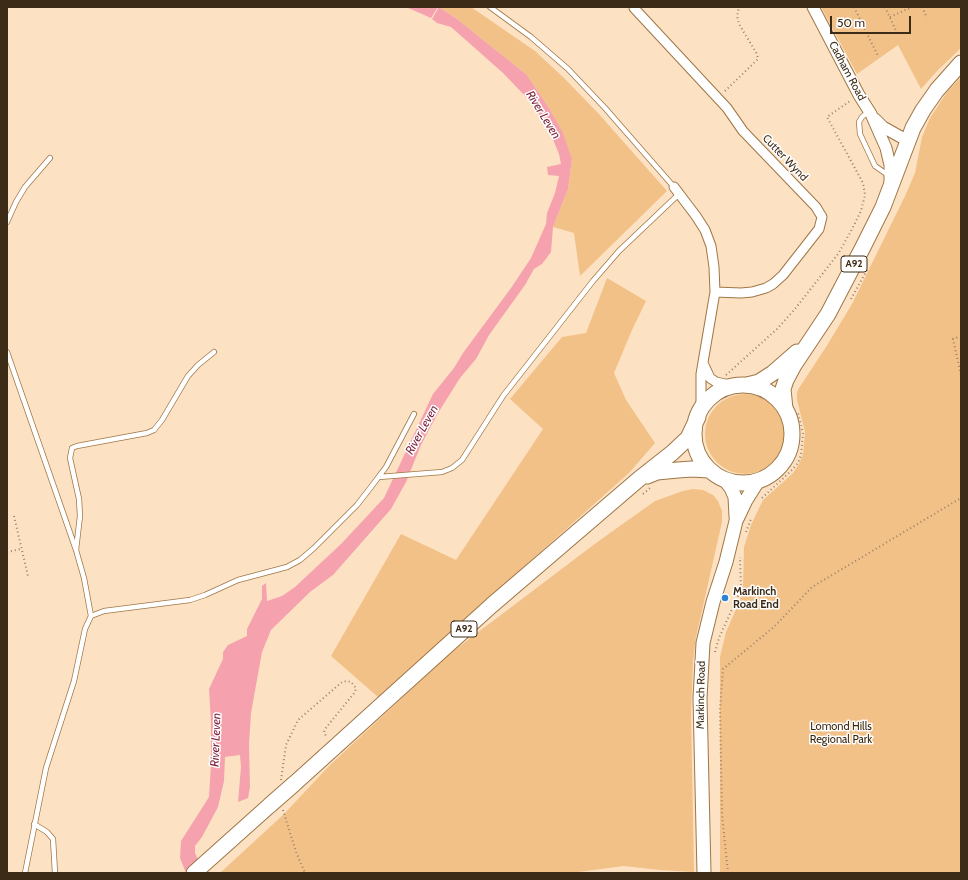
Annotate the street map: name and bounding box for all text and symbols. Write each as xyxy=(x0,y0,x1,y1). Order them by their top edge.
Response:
scale bar xyxy=(832,8,913,34)
text: 50 m xyxy=(837,15,865,30)
street label: Cadham Road xyxy=(826,39,868,103)
water label: River Leven xyxy=(523,88,563,142)
street label: Cutter Wynd xyxy=(760,132,810,184)
road number: A92 xyxy=(841,256,867,272)
water label: River Leven xyxy=(403,403,441,457)
place label: Markinch Road End xyxy=(733,585,779,611)
marker: Markinch Road End xyxy=(720,593,730,603)
road number: A92 xyxy=(451,621,477,637)
street label: Markinch Road xyxy=(694,661,708,729)
water label: River Leven xyxy=(208,713,224,767)
park label: Lomond Hills Regional Park xyxy=(810,720,872,746)

